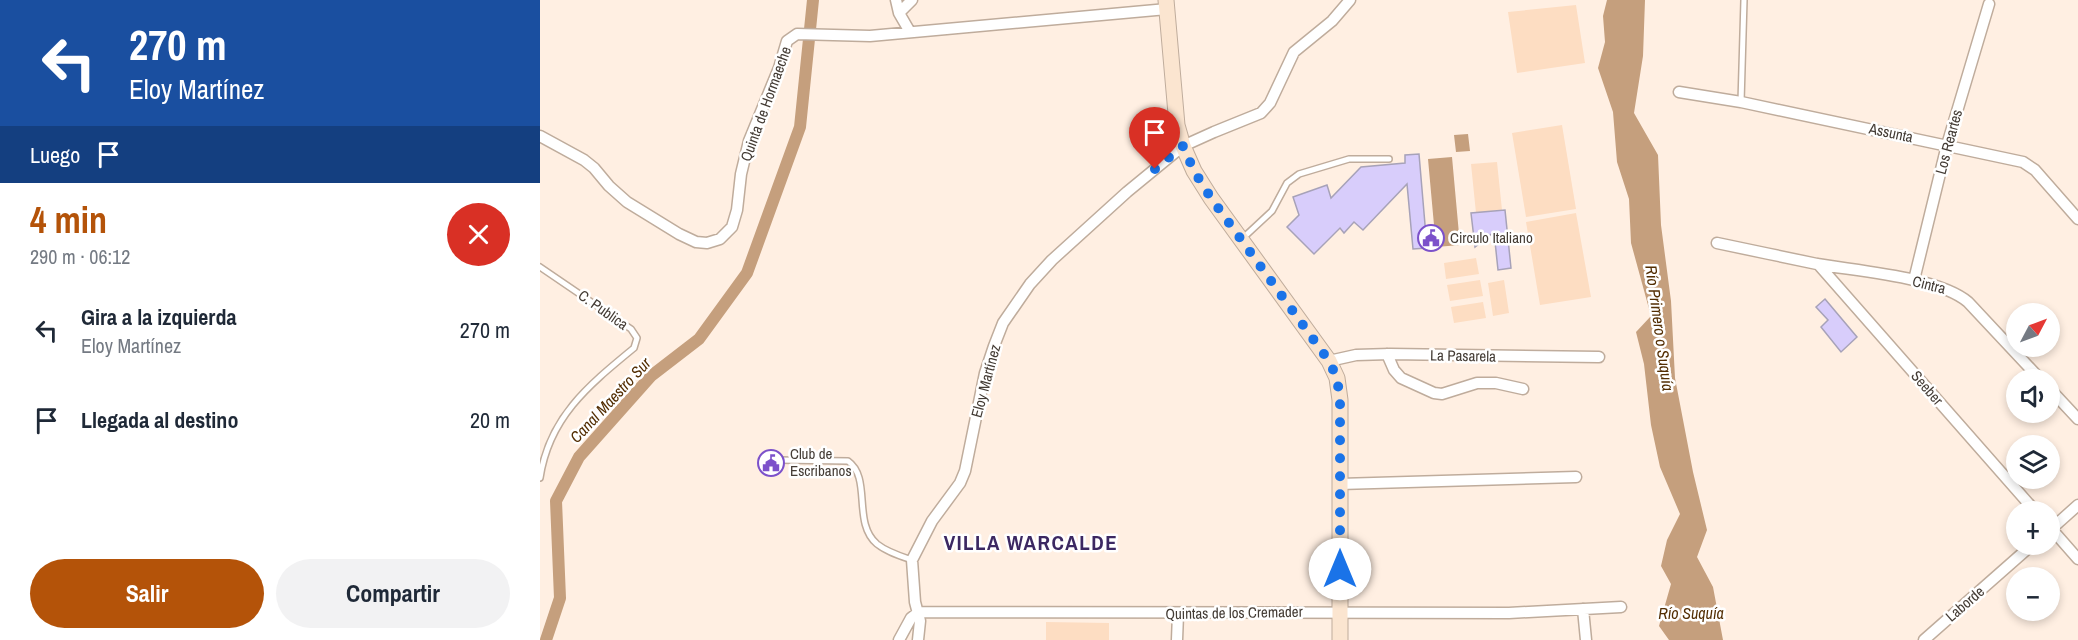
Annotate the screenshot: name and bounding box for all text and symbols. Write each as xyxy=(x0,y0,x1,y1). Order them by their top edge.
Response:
text: 270 m xyxy=(129,17,227,73)
icon: left xyxy=(30,24,108,102)
street label: Quinta de Hormaeche xyxy=(735,43,796,164)
text: Eloy Martínez xyxy=(129,71,264,107)
pin xyxy=(1129,107,1180,169)
street label: Los Reartes xyxy=(1930,107,1967,177)
icon: arrive xyxy=(1138,116,1171,149)
street label: Assunta xyxy=(1866,117,1915,147)
icon: arrive xyxy=(92,138,125,171)
text: Luego xyxy=(30,140,80,170)
text: 4 min xyxy=(30,196,107,244)
button: close xyxy=(447,203,510,266)
public building icon: Circulo Italiano xyxy=(1416,223,1446,253)
place label: Circulo Italiano xyxy=(1450,227,1533,248)
text: 290 m · 06:12 xyxy=(30,243,130,270)
water label: Río Primero o Suquía xyxy=(1640,264,1680,392)
street label: Cintra xyxy=(1910,270,1948,299)
street label: C. Publica xyxy=(574,285,633,335)
text: Gira a la izquierda xyxy=(81,302,236,332)
north arrow xyxy=(2006,303,2060,357)
map controls xyxy=(2006,303,2060,621)
icon: left xyxy=(30,314,63,347)
text: 270 m xyxy=(460,315,510,345)
text: Eloy Martínez xyxy=(81,332,181,359)
street label: Eloy Martínez xyxy=(966,342,1005,420)
street label: La Pasarela xyxy=(1430,344,1496,367)
water label: Canal Maestro Sur xyxy=(565,352,656,448)
street label: Seeber xyxy=(1906,366,1948,410)
button: sound xyxy=(2006,369,2060,423)
icon: arrive xyxy=(30,404,63,437)
text: Llegada al destino xyxy=(81,405,238,435)
text: 20 m xyxy=(470,405,510,435)
button: layers xyxy=(2006,435,2060,489)
place label: Club de Escribanos xyxy=(790,443,852,481)
public building icon: Club de Escribanos xyxy=(756,448,786,478)
button: + xyxy=(2006,501,2060,555)
district label: VILLA WARCALDE xyxy=(944,528,1118,557)
position arrow xyxy=(1308,537,1372,601)
button: Salir xyxy=(30,559,264,628)
button: Compartir xyxy=(276,559,510,628)
button: − xyxy=(2006,567,2060,621)
street label: Laborde xyxy=(1941,581,1989,626)
street label: Quintas de los Cremader xyxy=(1165,601,1303,624)
water label: Río Suquía xyxy=(1658,602,1724,624)

